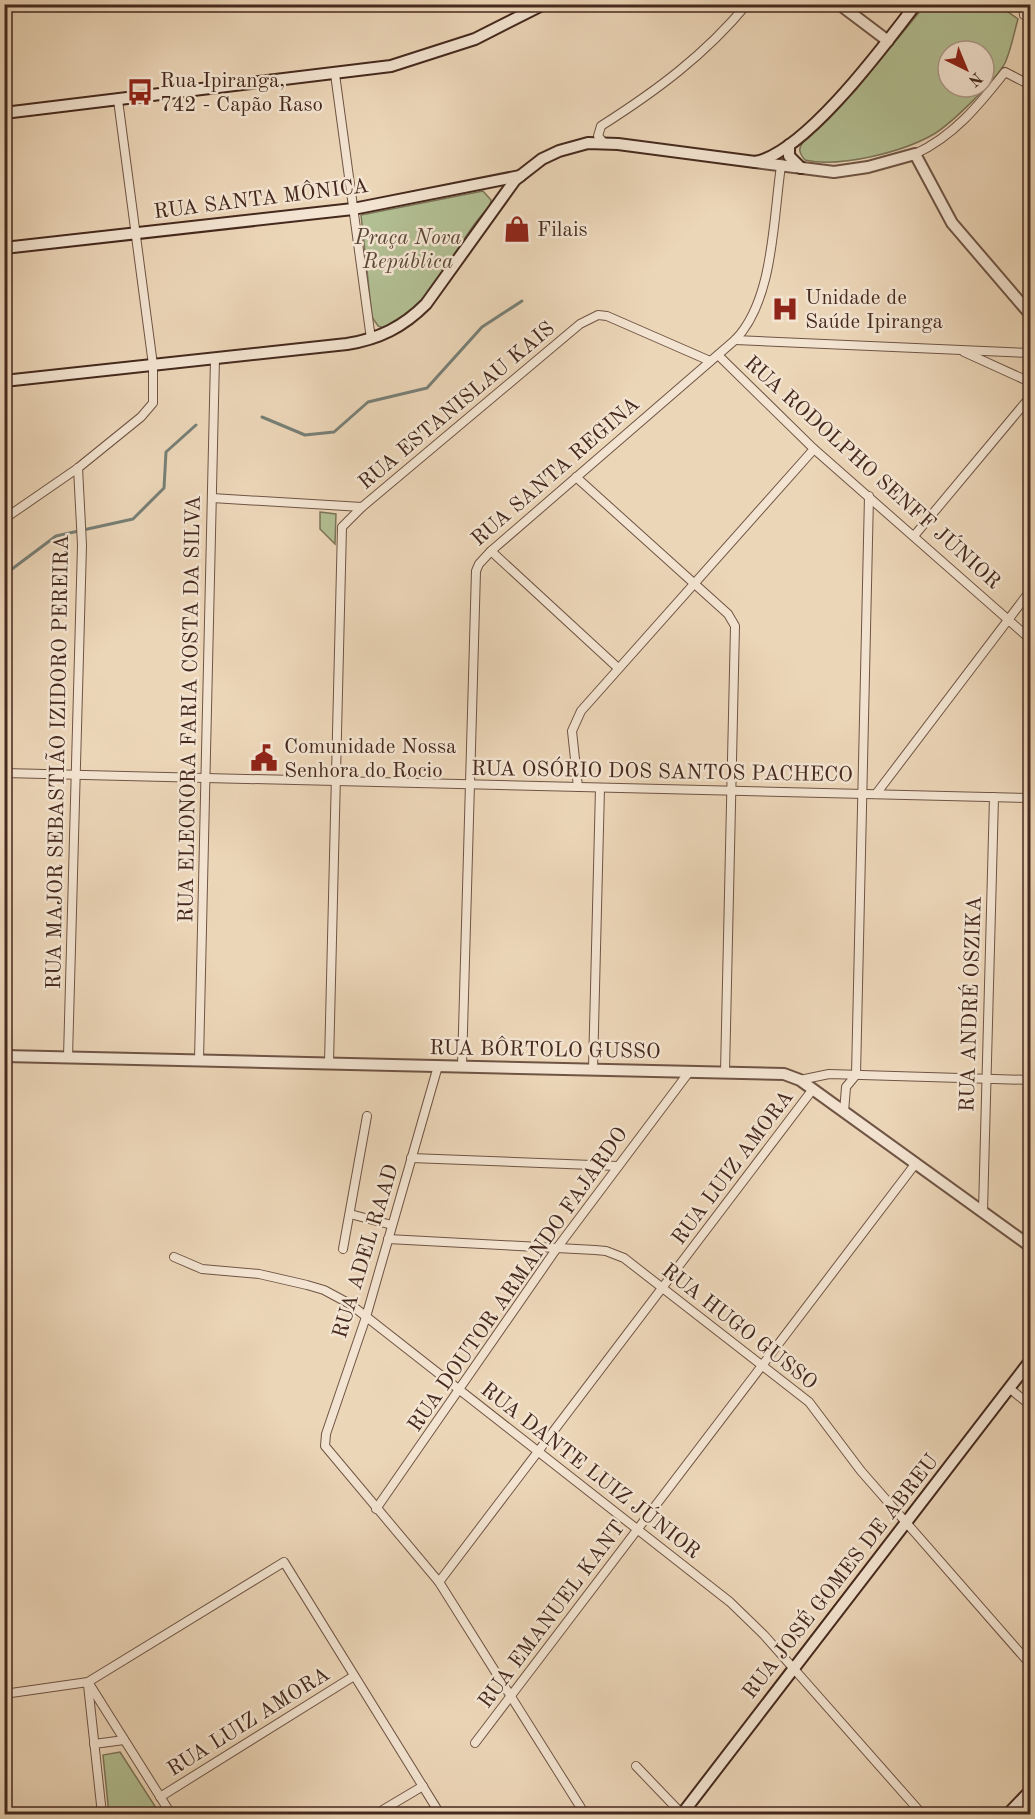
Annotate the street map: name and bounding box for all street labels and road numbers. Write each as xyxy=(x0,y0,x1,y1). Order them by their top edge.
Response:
street label: RUA SANTA MÔNICA xyxy=(152,172,370,223)
street label: RUA ESTANISLAU KAIS xyxy=(355,318,559,494)
street label: RUA RODOLPHO SENFF JÚNIOR xyxy=(740,349,1007,594)
street label: RUA SANTA REGINA xyxy=(468,394,644,551)
street label: RUA ELEONORA FARIA COSTA DA SILVA xyxy=(176,495,205,923)
street label: RUA MAJOR SEBASTIÃO IZIDORO PEREIRA xyxy=(40,534,73,990)
street label: RUA OSÓRIO DOS SANTOS PACHECO xyxy=(471,754,853,786)
street label: RUA ANDRÉ OSZIKA xyxy=(953,896,986,1112)
street label: RUA BÔRTOLO GUSSO xyxy=(429,1034,661,1063)
street label: RUA LUIZ AMORA xyxy=(669,1087,798,1249)
street label: RUA DOUTOR ARMANDO FAJARDO xyxy=(405,1124,632,1436)
street label: RUA ADEL RAAD xyxy=(330,1162,403,1341)
street label: RUA HUGO GUSSO xyxy=(657,1260,821,1394)
street label: RUA DANTE LUIZ JÚNIOR xyxy=(476,1375,707,1563)
street label: RUA JOSÉ GOMES DE ABREU xyxy=(736,1448,943,1703)
street label: RUA EMANUEL KANT xyxy=(475,1517,629,1713)
street label: RUA LUIZ AMORA xyxy=(164,1664,334,1781)

